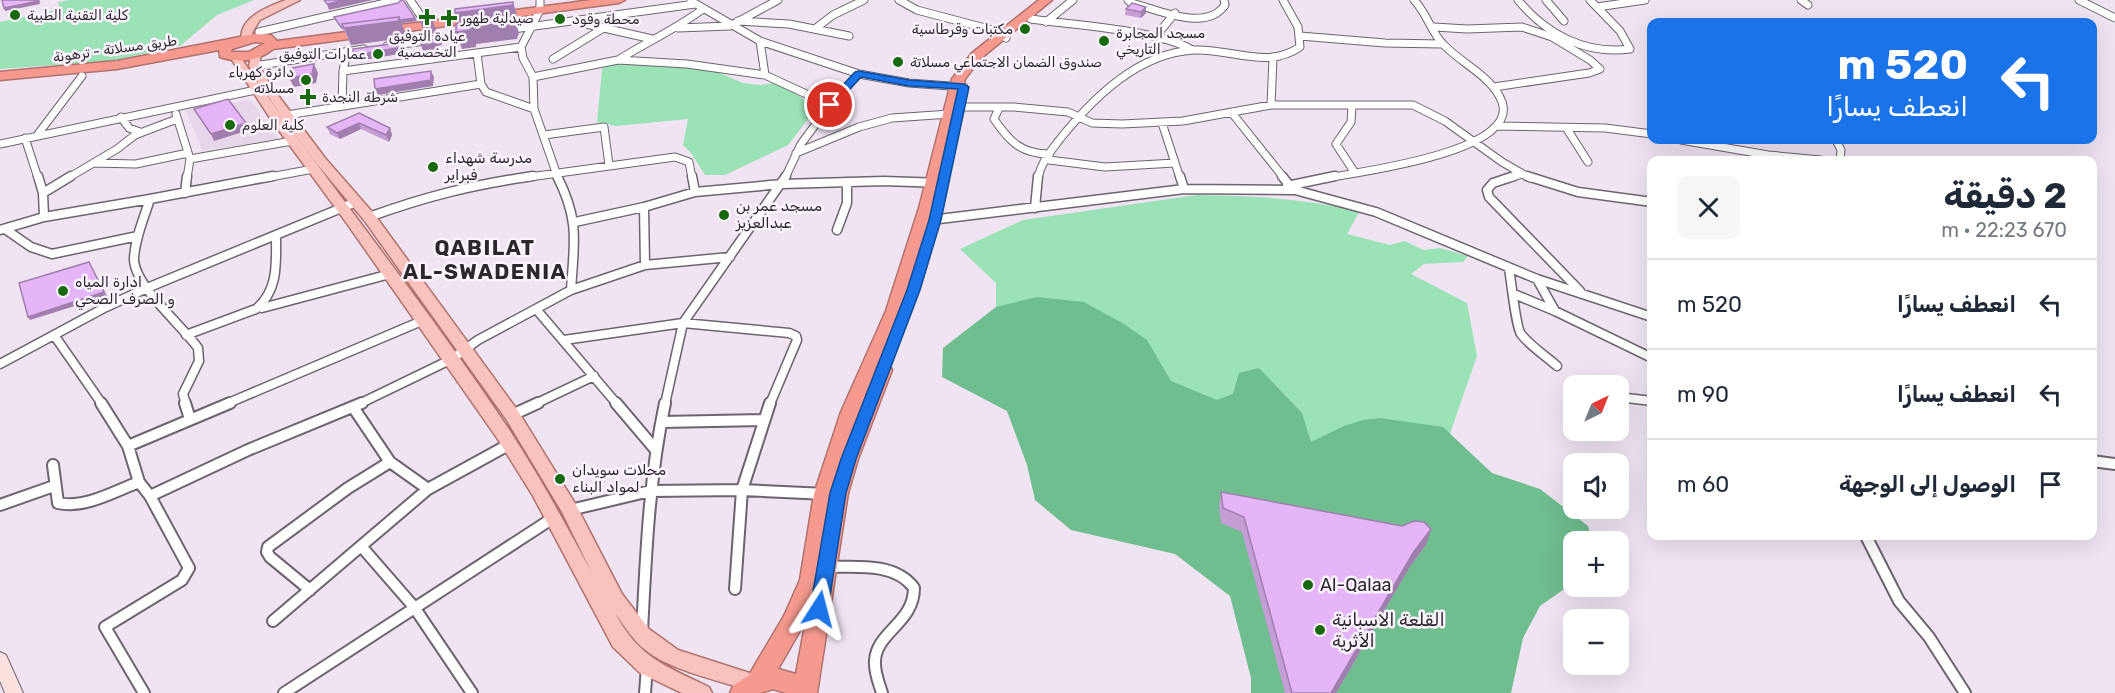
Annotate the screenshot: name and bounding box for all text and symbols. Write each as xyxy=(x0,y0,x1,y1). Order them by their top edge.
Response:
place label: كلية التقنية الطبية xyxy=(27,7,129,24)
marker: كلية التقنية الطبية xyxy=(8,8,22,22)
marker: عيادة التوفيق التخصصية xyxy=(418,8,436,26)
place label: صيدلية طهور xyxy=(460,10,534,27)
marker: صيدلية طهور xyxy=(442,11,456,25)
place label: محطة وقود xyxy=(572,11,640,28)
marker: محطة وقود xyxy=(553,12,567,26)
place label: مكتبات وقرطاسية xyxy=(912,21,1013,38)
marker: مكتبات وقرطاسية xyxy=(1018,22,1032,36)
place label: مسجد المجابرة التاريخي xyxy=(1116,25,1205,60)
place label: عيادة التوفيق التخصصية xyxy=(389,28,466,61)
street label: طريق مسلاتة - ترهونة xyxy=(52,32,178,66)
marker: مسجد المجابرة التاريخي xyxy=(1097,34,1111,48)
text: 520 m xyxy=(1838,40,1968,90)
icon: left xyxy=(1989,42,2067,120)
place label: عمارات التوفيق xyxy=(279,46,366,63)
marker: عمارات التوفيق xyxy=(371,47,385,61)
place label: صندوق الضمان الاجتماعي مسلاتة xyxy=(910,54,1102,73)
marker: صندوق الضمان الاجتماعي مسلاتة xyxy=(891,55,905,69)
place label: دائرة كهرباء مسلاته xyxy=(228,64,294,97)
marker: دائرة كهرباء مسلاته xyxy=(299,73,313,87)
pin xyxy=(804,79,855,130)
marker: شرطة النجدة xyxy=(299,88,317,106)
icon: arrive xyxy=(813,88,846,121)
place label: شرطة النجدة xyxy=(322,89,398,106)
text: انعطف يسارًا xyxy=(1826,91,1968,123)
place label: كلية العلوم xyxy=(242,117,305,135)
marker: كلية العلوم xyxy=(223,118,237,132)
place label: مدرسة شهداء فبراير xyxy=(444,149,532,184)
marker: مدرسة شهداء فبراير xyxy=(426,160,440,174)
text: 2 دقيقة xyxy=(1943,174,2067,217)
button: close xyxy=(1677,176,1740,239)
place label: مسجد عمر بن عبدالعزيز xyxy=(735,197,822,232)
marker: مسجد عمر بن عبدالعزيز xyxy=(717,208,731,222)
text: 670 m · 22:23 xyxy=(1941,218,2067,242)
district label: QABILAT AL-SWADENIA xyxy=(403,235,567,284)
place label: ادارة المياه و الصرف الصحي xyxy=(75,273,175,311)
marker: ادارة المياه و الصرف الصحي xyxy=(56,284,70,298)
icon: left xyxy=(2034,288,2067,321)
text: 520 m xyxy=(1677,291,1742,318)
text: انعطف يسارًا xyxy=(1897,291,2016,318)
north arrow xyxy=(1563,375,1629,441)
map controls xyxy=(1563,375,1629,675)
icon: left xyxy=(2034,378,2067,411)
text: 90 m xyxy=(1677,381,1729,408)
text: انعطف يسارًا xyxy=(1897,381,2016,408)
button: sound xyxy=(1563,453,1629,519)
place label: محلات سويدان لمواد البناء xyxy=(572,461,666,496)
icon: arrive xyxy=(2034,468,2067,501)
text: 60 m xyxy=(1677,471,1729,498)
text: الوصول إلى الوجهة xyxy=(1839,471,2016,498)
marker: محلات سويدان لمواد البناء xyxy=(553,472,567,486)
button: + xyxy=(1563,531,1629,597)
place label: Al-Qalaa xyxy=(1320,574,1392,596)
position arrow xyxy=(787,577,851,641)
marker: Al-Qalaa xyxy=(1301,578,1315,592)
place label: القلعة الاسبانية الأثرية xyxy=(1332,609,1445,652)
button: − xyxy=(1563,609,1629,675)
marker: القلعة الاسبانية الأثرية xyxy=(1313,623,1327,637)

